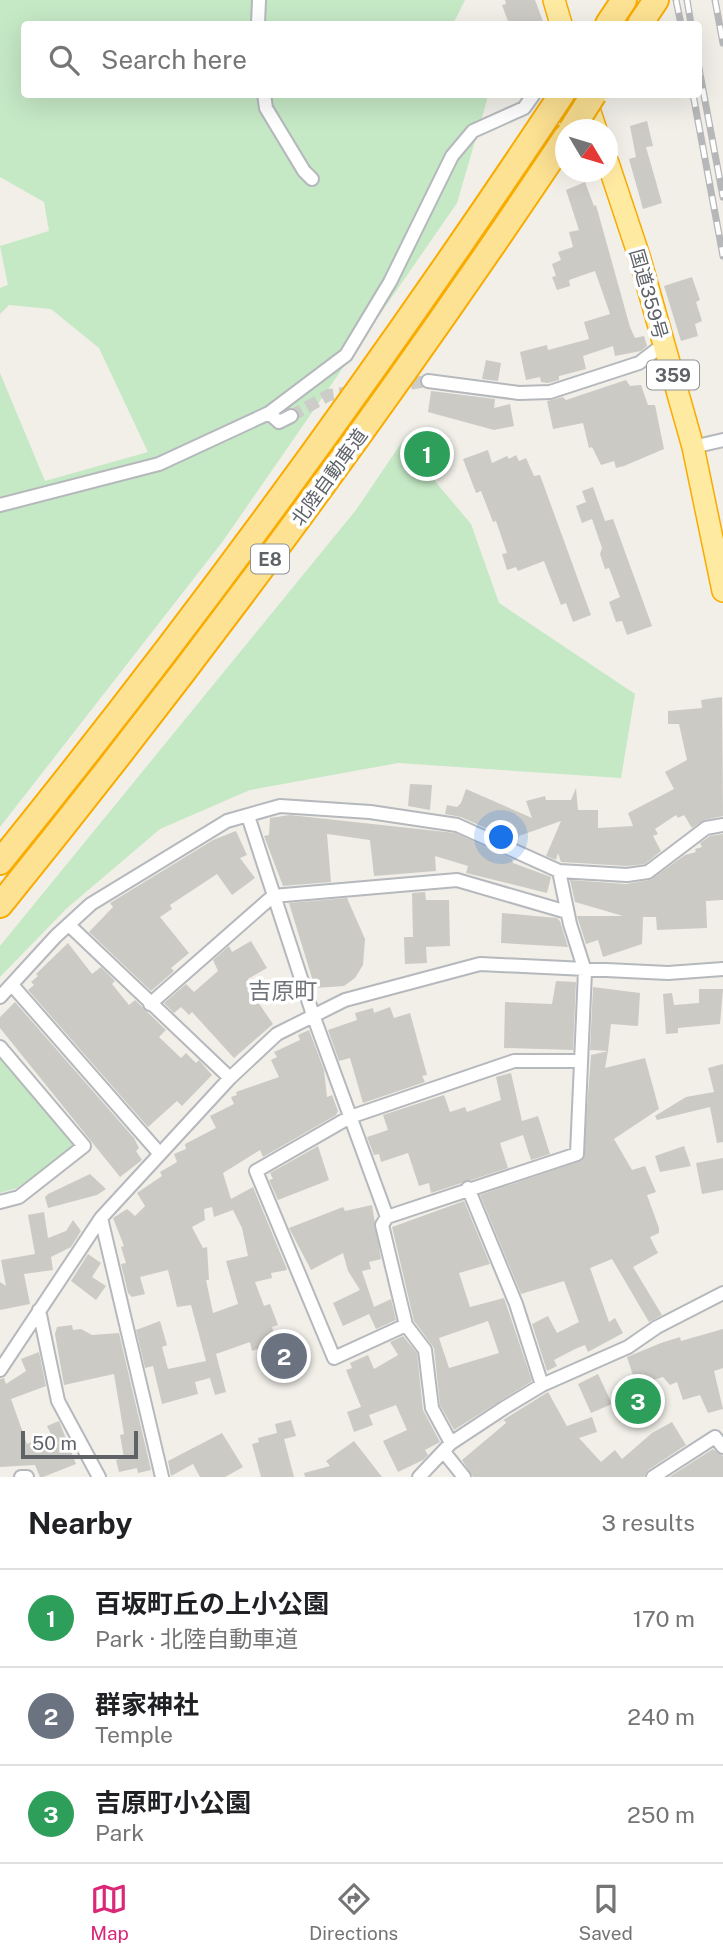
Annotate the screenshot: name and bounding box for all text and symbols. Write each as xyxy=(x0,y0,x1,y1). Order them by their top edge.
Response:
search box xyxy=(21,21,702,98)
icon: search xyxy=(45,41,83,79)
text: Search here xyxy=(101,44,247,75)
north arrow xyxy=(555,119,618,182)
street label: 国道359号 xyxy=(626,246,672,342)
road number: 359 xyxy=(647,360,699,390)
street label: 北陸自動車道 xyxy=(287,424,371,530)
pin: 1 xyxy=(404,428,450,480)
road number: E8 xyxy=(251,544,289,574)
your location xyxy=(484,820,518,854)
district label: 吉原町 xyxy=(249,977,318,1004)
pin: 2 xyxy=(261,1330,307,1382)
pin: 3 xyxy=(615,1375,661,1427)
scale bar xyxy=(21,1428,138,1460)
text: 50 m xyxy=(32,1432,77,1454)
text: Nearby xyxy=(28,1505,132,1541)
text: 3 results xyxy=(601,1509,695,1536)
text: 百坂町丘の上小公園 xyxy=(95,1588,329,1619)
text: 1 xyxy=(46,1605,56,1632)
text: 170 m xyxy=(633,1605,695,1632)
text: Park · 北陸自動車道 xyxy=(95,1625,298,1652)
text: 群家神社 xyxy=(95,1689,199,1720)
text: 2 xyxy=(44,1703,58,1730)
text: 240 m xyxy=(627,1703,695,1730)
text: Temple xyxy=(95,1721,173,1748)
text: 吉原町小公園 xyxy=(95,1787,251,1818)
text: 3 xyxy=(43,1801,59,1828)
text: 250 m xyxy=(627,1801,695,1828)
text: Park xyxy=(95,1819,144,1846)
tab: Map xyxy=(90,1880,129,1944)
tab: Directions xyxy=(309,1880,398,1944)
tab: Saved xyxy=(579,1880,633,1944)

